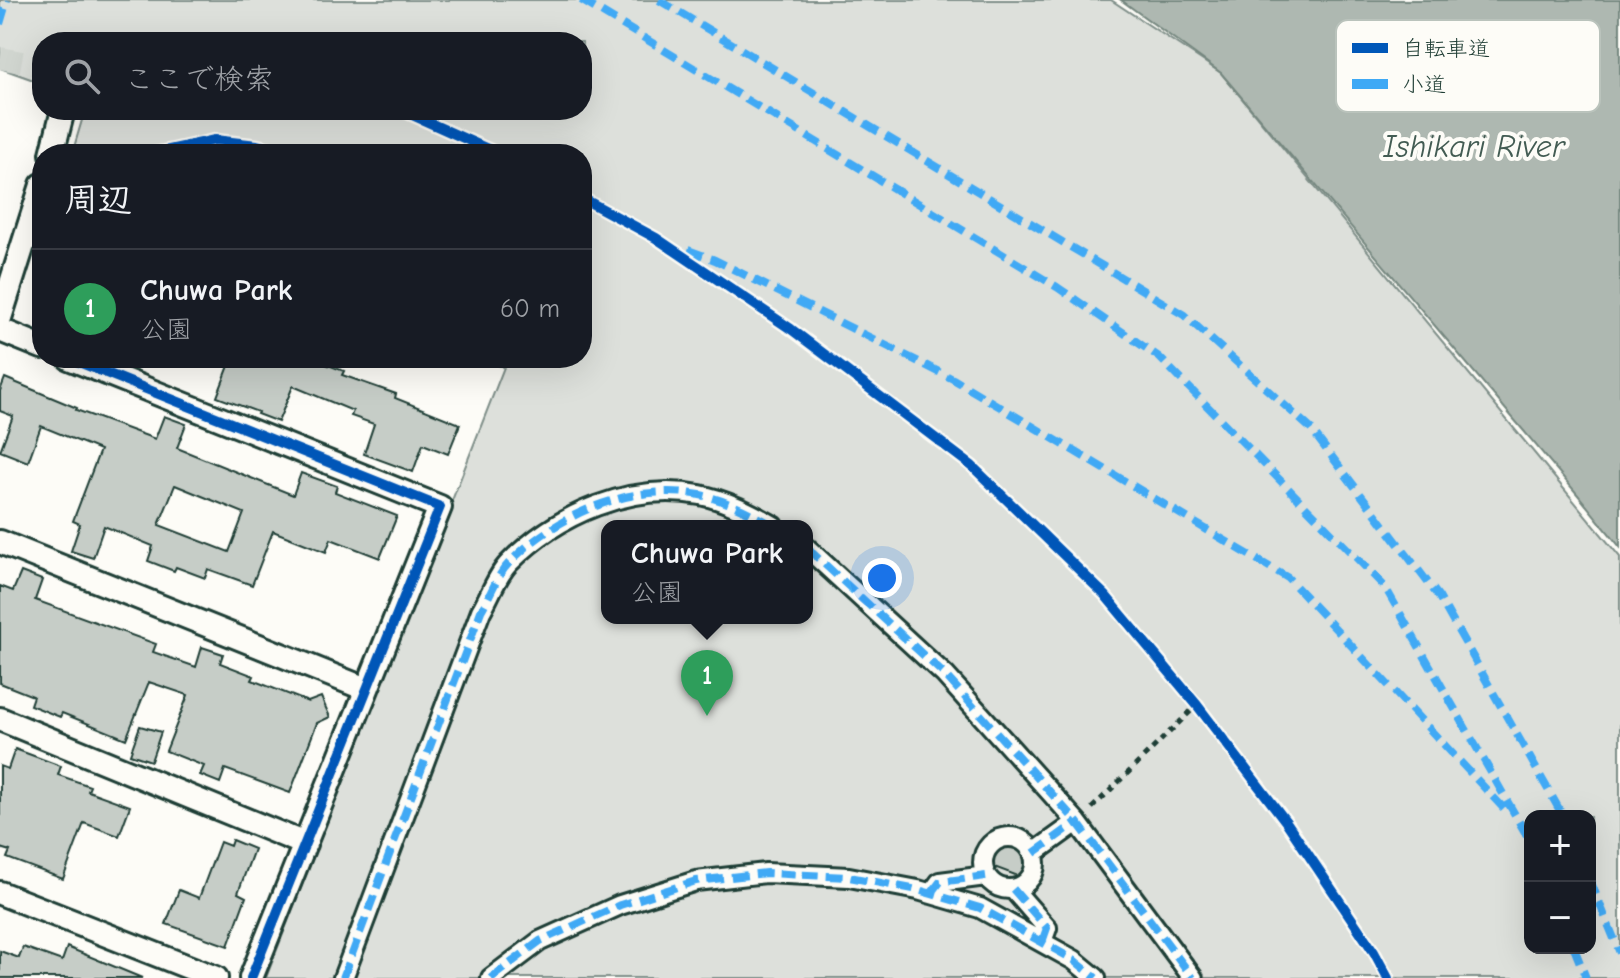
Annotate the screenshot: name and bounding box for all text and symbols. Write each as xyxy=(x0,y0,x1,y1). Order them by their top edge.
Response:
legend xyxy=(1336,20,1600,112)
search box xyxy=(32,32,592,120)
text: 自転車道 xyxy=(1402,36,1490,62)
icon: search xyxy=(60,54,104,98)
text: ここで検索 xyxy=(124,62,274,97)
text: 小道 xyxy=(1402,72,1446,98)
water label: Ishikari River xyxy=(1382,128,1566,165)
text: 周辺 xyxy=(64,180,132,220)
text: Chuwa Park xyxy=(140,273,292,308)
text: 1 xyxy=(85,294,95,324)
text: 60 m xyxy=(500,294,560,324)
text: 公園 xyxy=(140,315,192,345)
popup xyxy=(601,520,813,624)
text: Chuwa Park xyxy=(631,536,783,571)
your location xyxy=(862,558,902,598)
text: 公園 xyxy=(631,578,683,608)
pin: 1 xyxy=(681,650,733,716)
map controls xyxy=(1524,810,1596,954)
button: + xyxy=(1524,810,1596,882)
button: − xyxy=(1524,882,1596,954)

